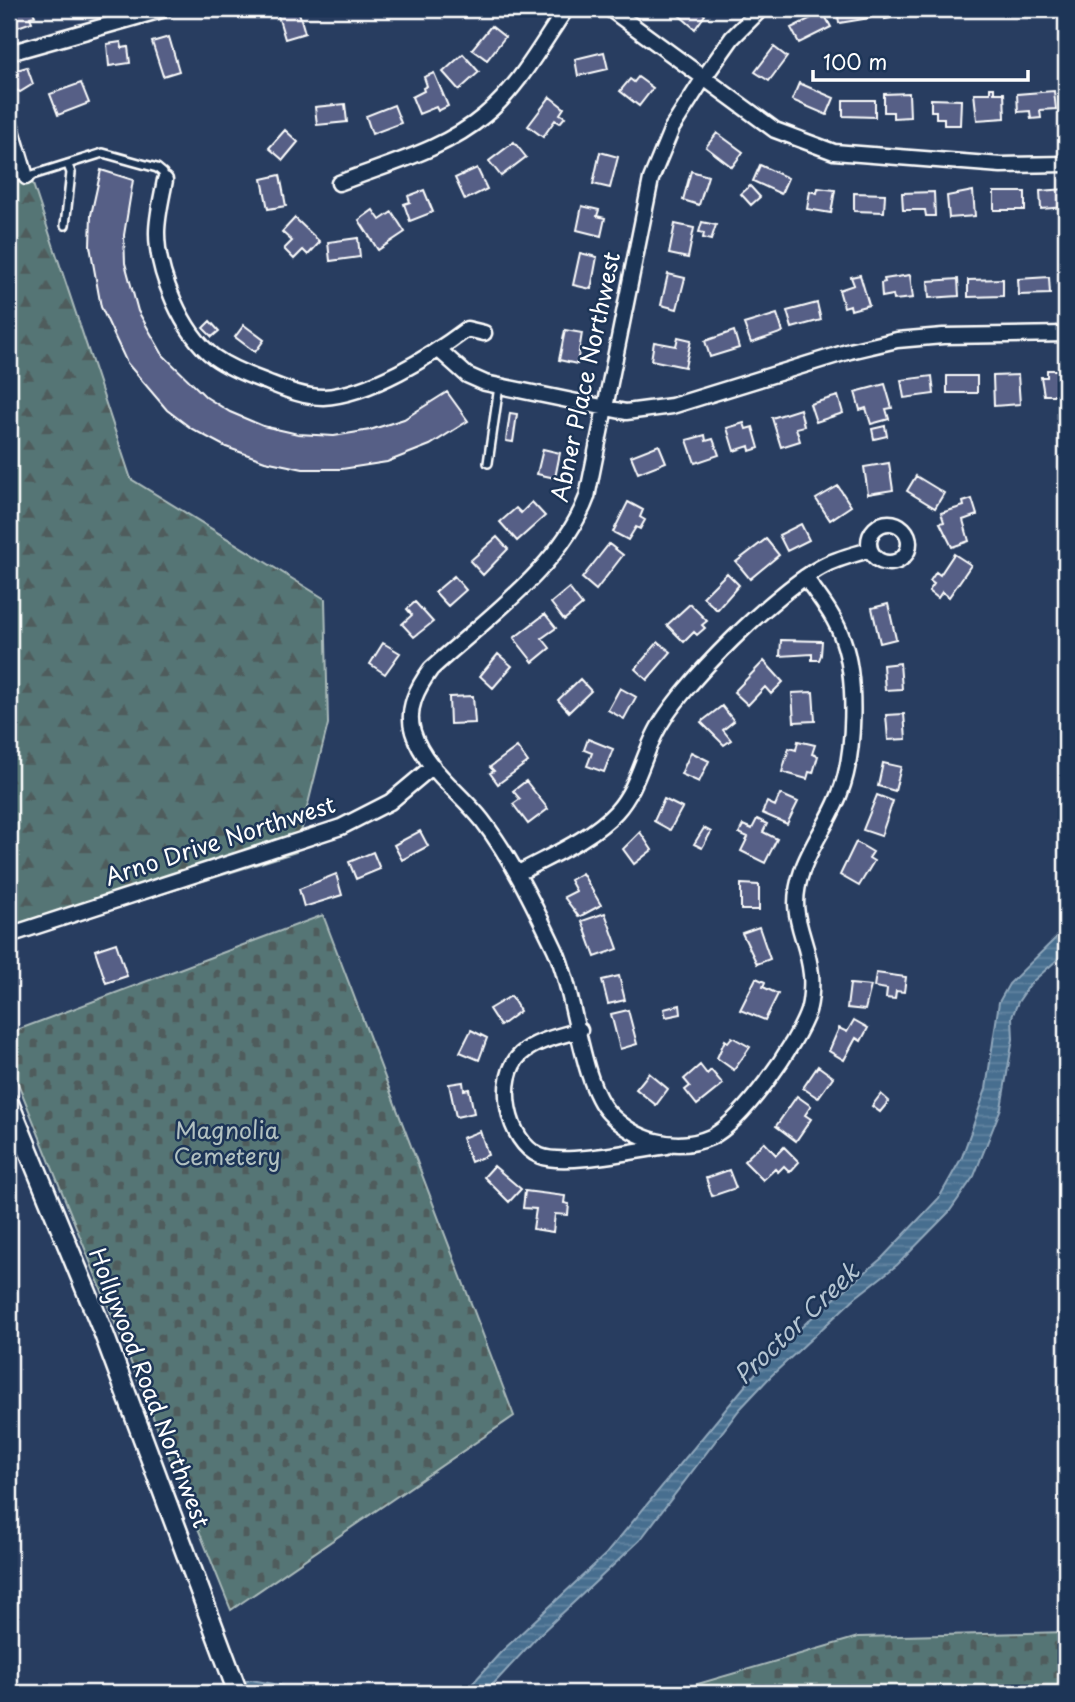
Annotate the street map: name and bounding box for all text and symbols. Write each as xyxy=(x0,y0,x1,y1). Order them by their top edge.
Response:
scale bar xyxy=(813,38,1028,82)
text: 100 m xyxy=(823,45,887,77)
street label: Abner Place Northwest xyxy=(541,248,628,505)
street label: Arno Drive Northwest xyxy=(100,786,339,893)
park label: Magnolia Cemetery xyxy=(173,1112,281,1173)
street label: Hollywood Road Northwest xyxy=(81,1242,220,1533)
water label: Proctor Creek xyxy=(725,1252,868,1392)

